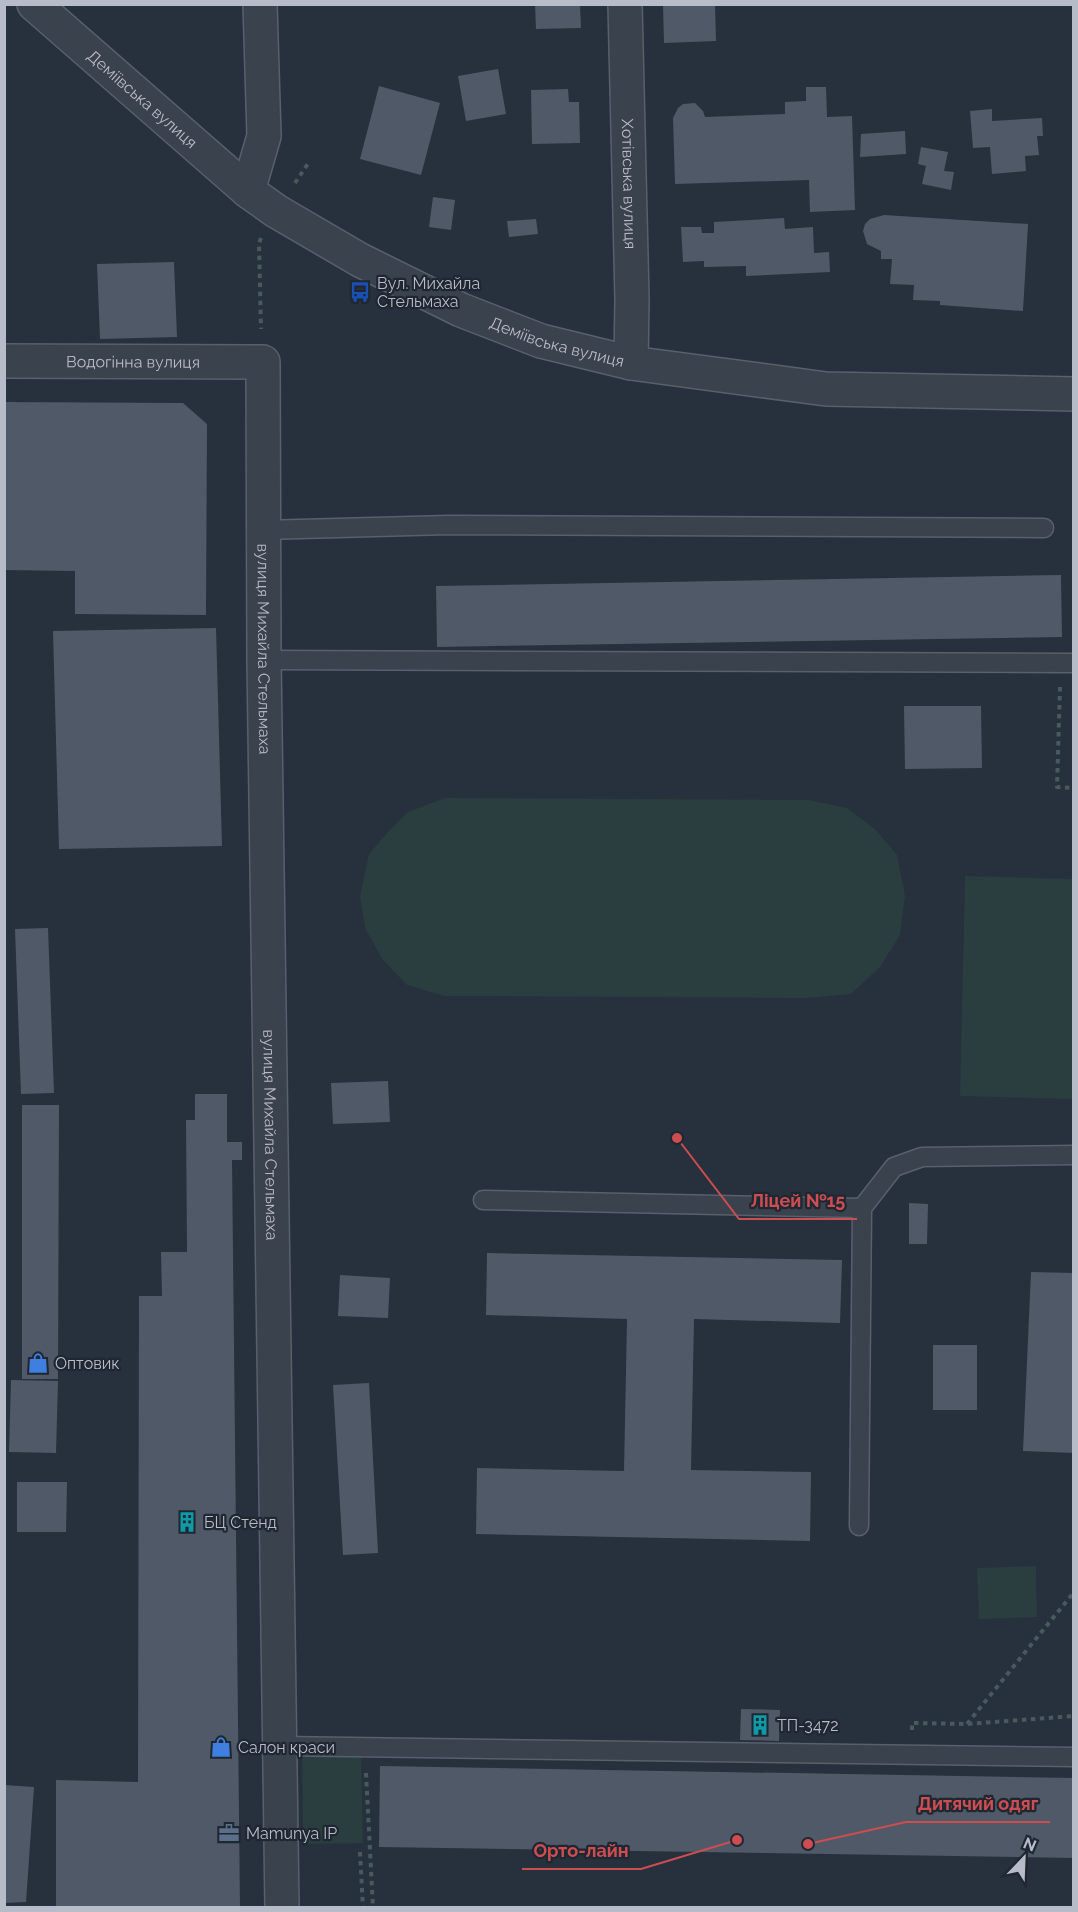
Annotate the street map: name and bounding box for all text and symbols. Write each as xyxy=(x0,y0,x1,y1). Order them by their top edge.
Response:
street label: Деміївська вулиця xyxy=(84,46,201,152)
street label: Хотівська вулиця xyxy=(618,118,640,249)
place label: Вул. Михайла Стельмаха xyxy=(377,274,480,311)
bus stop icon: Вул. Михайла Стельмаха xyxy=(348,280,372,304)
street label: Деміївська вулиця xyxy=(487,313,626,370)
street label: Водогінна вулиця xyxy=(66,352,200,371)
street label: вулиця Михайла Стельмаха xyxy=(254,544,275,755)
street label: вулиця Михайла Стельмаха xyxy=(260,1029,282,1241)
callout: Ліцей №15 xyxy=(739,1183,857,1219)
text: Ліцей №15 xyxy=(751,1190,845,1211)
shop icon: Оптовик xyxy=(26,1351,50,1375)
place label: Оптовик xyxy=(55,1354,120,1373)
building icon: БЦ Стенд xyxy=(175,1510,199,1534)
place label: БЦ Стенд xyxy=(204,1513,277,1532)
building icon: ТП-3472 xyxy=(748,1713,772,1737)
place label: ТП-3472 xyxy=(777,1716,838,1735)
shop icon: Салон краси xyxy=(209,1735,233,1759)
place label: Салон краси xyxy=(238,1738,335,1757)
callout: Дитячий одяг xyxy=(906,1786,1050,1822)
text: Дитячий одяг xyxy=(918,1793,1039,1814)
office icon: Mamunya IP xyxy=(217,1821,241,1845)
place label: Mamunya IP xyxy=(246,1824,337,1843)
north arrow xyxy=(994,1828,1054,1888)
callout: Орто-лайн xyxy=(522,1833,641,1869)
text: N xyxy=(1020,1834,1039,1856)
text: Орто-лайн xyxy=(533,1840,629,1861)

